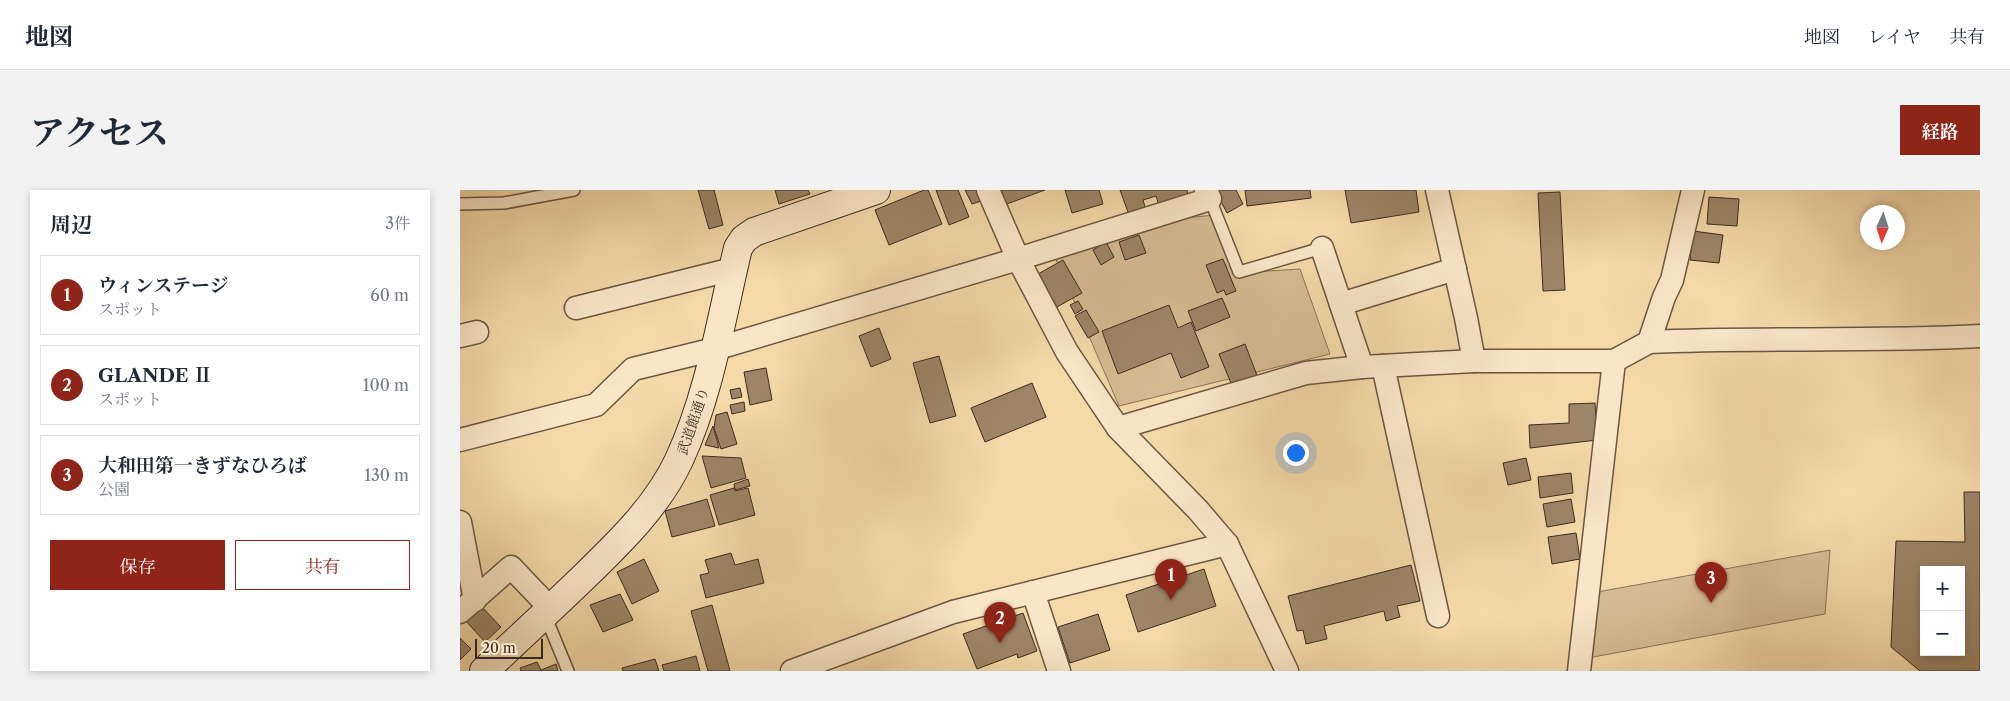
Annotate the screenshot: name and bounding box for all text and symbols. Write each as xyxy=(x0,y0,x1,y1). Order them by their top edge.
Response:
text: 地図 xyxy=(25,22,73,51)
text: 地図 xyxy=(1804,26,1840,48)
text: レイヤ xyxy=(1868,26,1921,48)
text: 共有 xyxy=(1949,26,1985,48)
button: 経路 xyxy=(1900,105,1980,155)
text: アクセス xyxy=(30,111,169,154)
north arrow xyxy=(1860,205,1905,250)
text: 周辺 xyxy=(50,212,92,237)
text: 3件 xyxy=(385,213,410,233)
text: ウィンステージ xyxy=(98,274,229,297)
text: 1 xyxy=(63,285,71,305)
text: 60 m xyxy=(370,285,409,305)
text: スポット xyxy=(98,299,162,319)
text: GLANDE Ⅱ xyxy=(98,364,212,387)
text: 2 xyxy=(62,375,72,395)
text: 100 m xyxy=(363,375,409,395)
street label: 武道館通り xyxy=(673,385,713,457)
text: スポット xyxy=(98,389,162,409)
your location xyxy=(1283,440,1309,466)
text: 大和田第一きずなひろば xyxy=(98,454,307,477)
text: 3 xyxy=(62,465,72,485)
text: 130 m xyxy=(364,465,409,485)
text: 公園 xyxy=(98,479,130,499)
button: 保存 xyxy=(50,540,225,590)
button: 共有 xyxy=(235,540,410,590)
pin: 1 xyxy=(1155,559,1187,600)
pin: 3 xyxy=(1695,562,1727,603)
map controls xyxy=(1920,566,1965,656)
button: + xyxy=(1920,566,1965,611)
pin: 2 xyxy=(984,602,1016,643)
button: − xyxy=(1920,611,1965,656)
scale bar xyxy=(475,636,542,659)
text: 20 m xyxy=(482,639,516,657)

